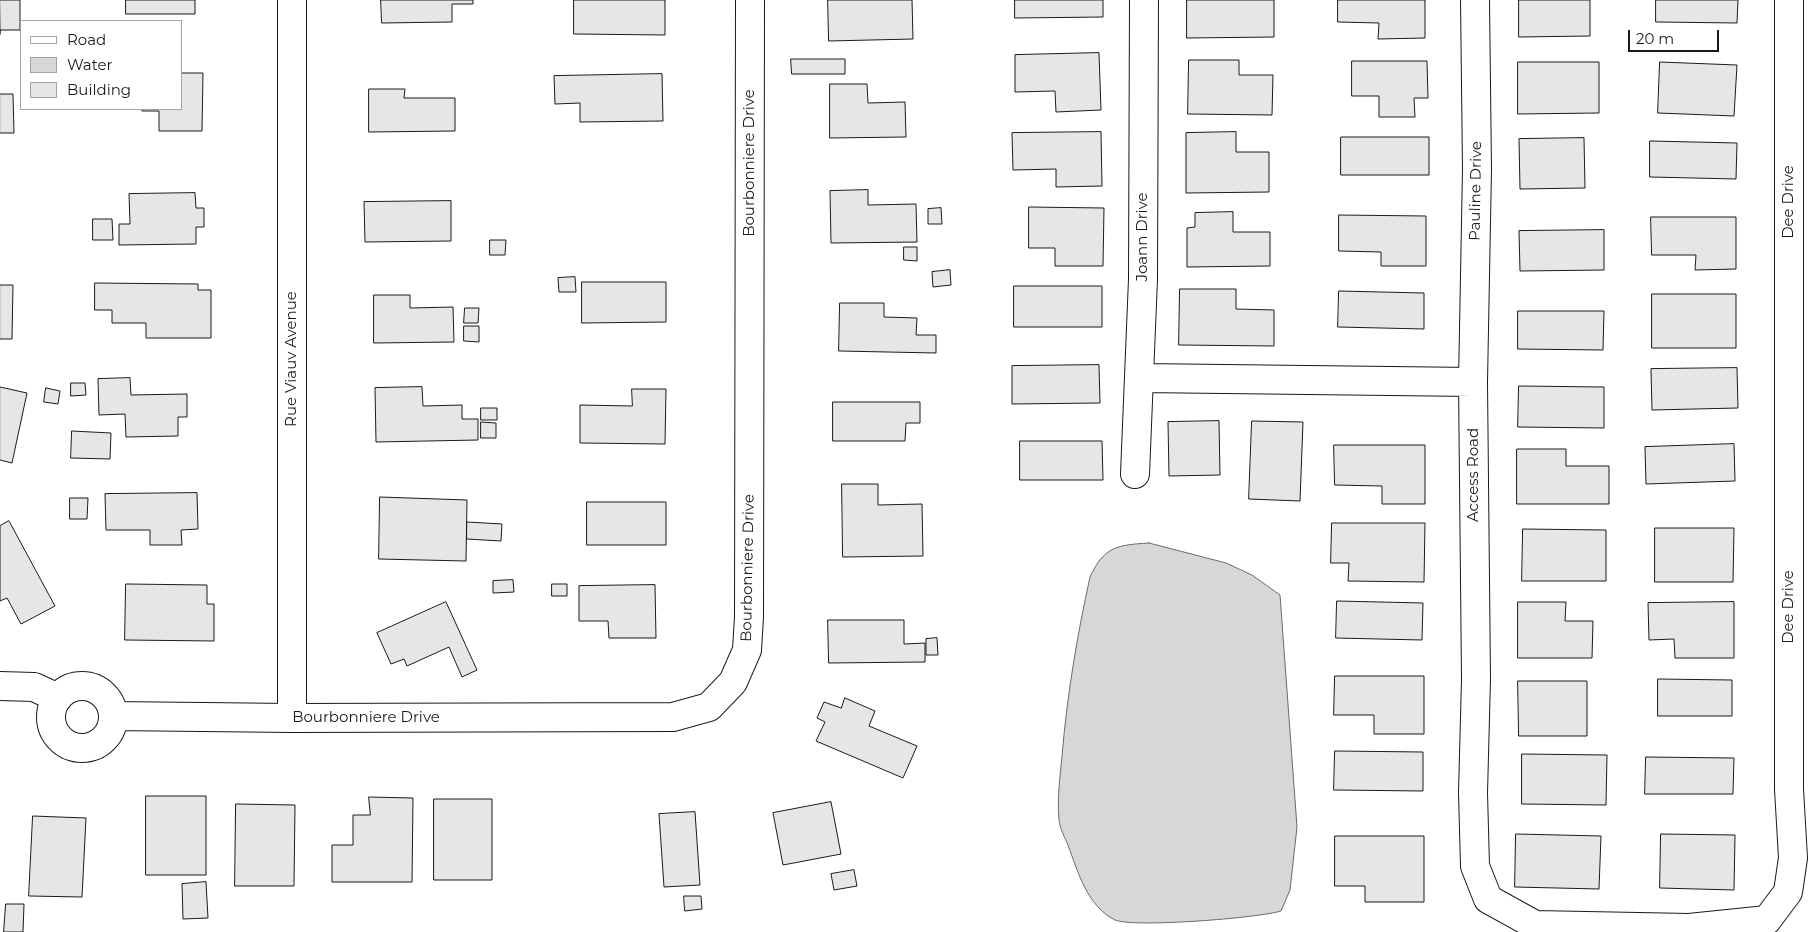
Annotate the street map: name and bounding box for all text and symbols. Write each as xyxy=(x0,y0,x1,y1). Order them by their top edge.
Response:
legend xyxy=(20,20,182,110)
scale bar xyxy=(1630,20,1721,52)
text: 20 m xyxy=(1636,29,1674,48)
text: Road xyxy=(67,30,106,49)
text: Water xyxy=(67,55,113,74)
text: Building xyxy=(67,80,131,99)
street label: Bourbonniere Drive xyxy=(741,89,759,237)
street label: Pauline Drive xyxy=(1466,141,1486,241)
street label: Dee Drive xyxy=(1780,165,1798,239)
street label: Joann Drive xyxy=(1134,192,1152,282)
street label: Rue Viauv Avenue xyxy=(283,291,301,427)
street label: Access Road xyxy=(1465,428,1483,522)
street label: Bourbonniere Drive xyxy=(738,494,758,642)
street label: Dee Drive xyxy=(1780,570,1798,644)
street label: Bourbonniere Drive xyxy=(292,709,440,727)

